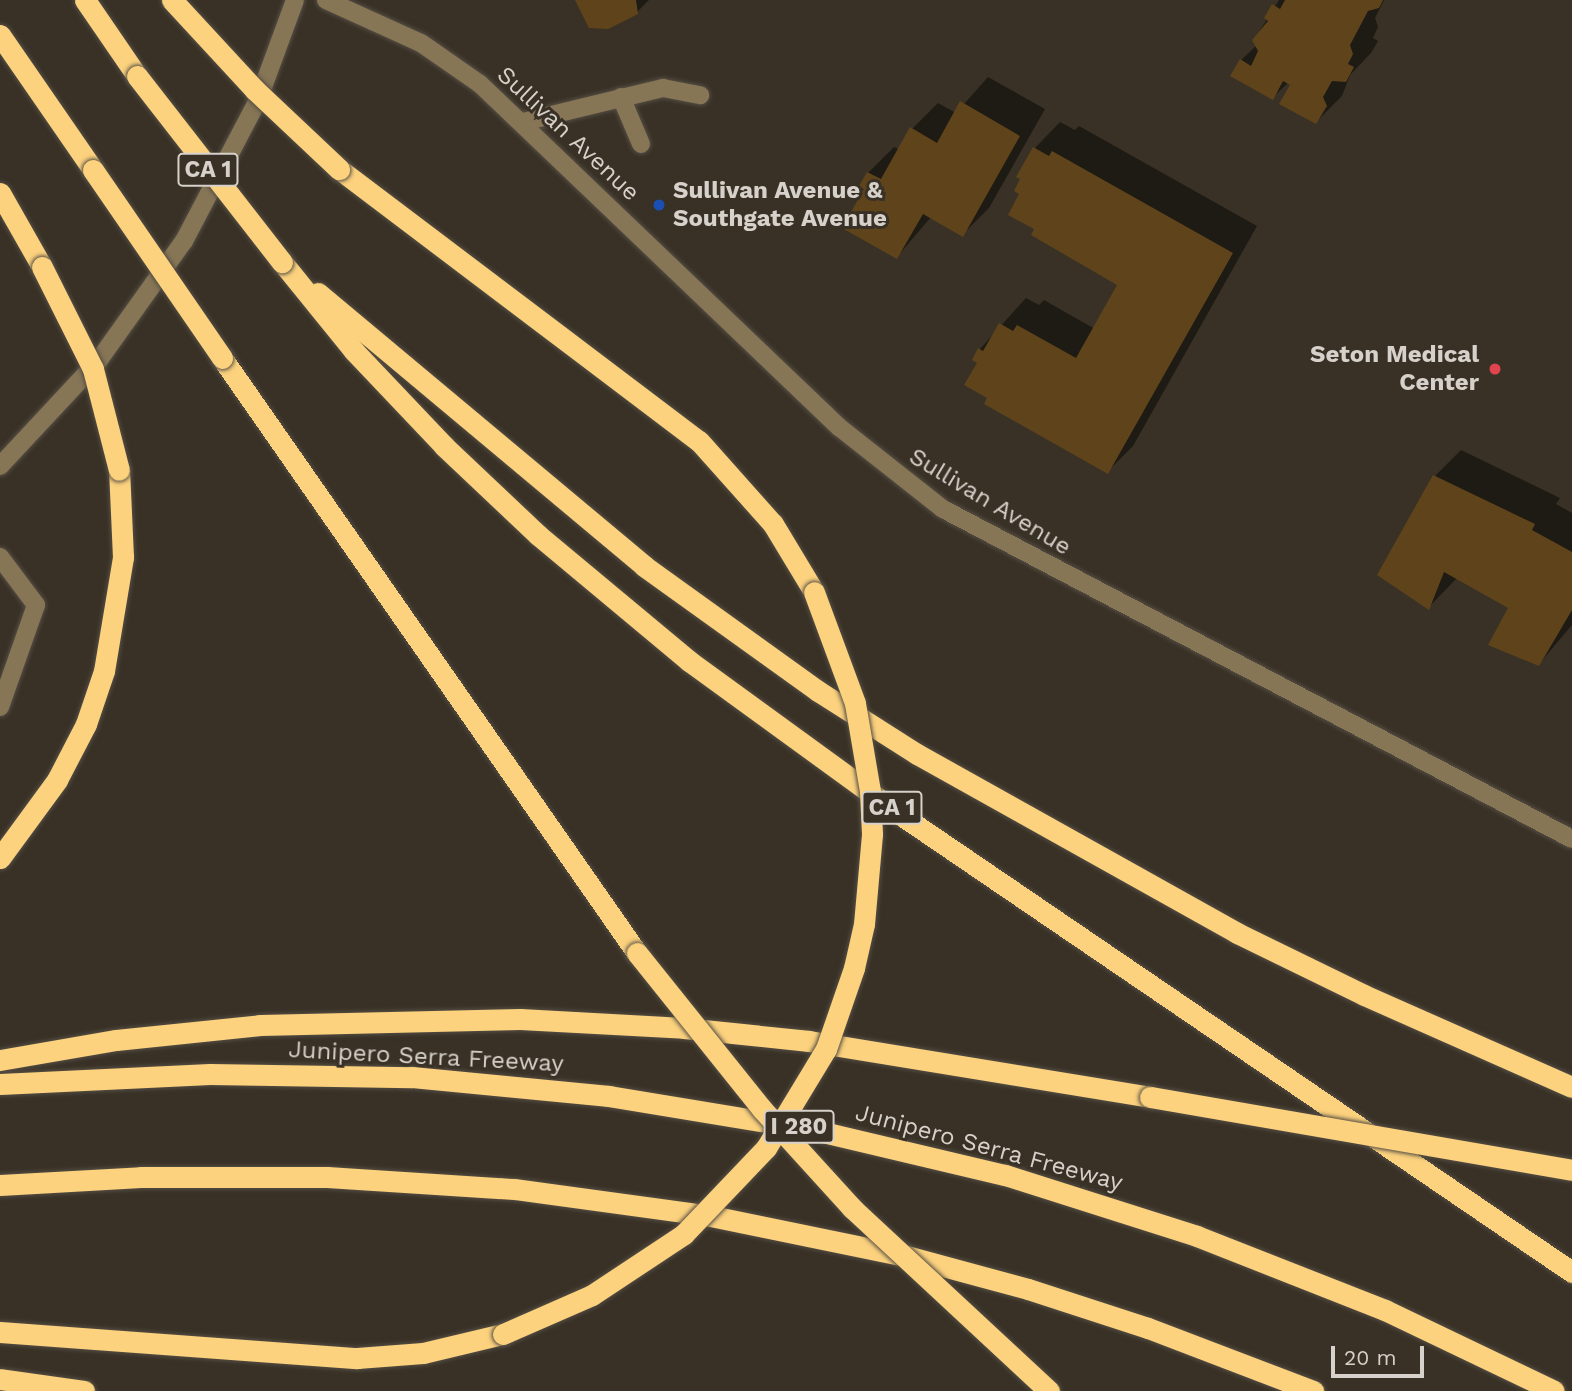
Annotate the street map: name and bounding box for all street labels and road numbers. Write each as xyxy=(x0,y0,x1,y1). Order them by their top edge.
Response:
street label: Sullivan Avenue xyxy=(491,60,645,208)
road number: CA 1 xyxy=(176,150,240,190)
street label: Sullivan Avenue xyxy=(903,442,1077,562)
road number: CA 1 xyxy=(860,788,924,828)
street label: Junipero Serra Freeway xyxy=(287,1035,565,1079)
street label: Junipero Serra Freeway xyxy=(852,1098,1126,1198)
road number: I 280 xyxy=(762,1108,836,1146)

